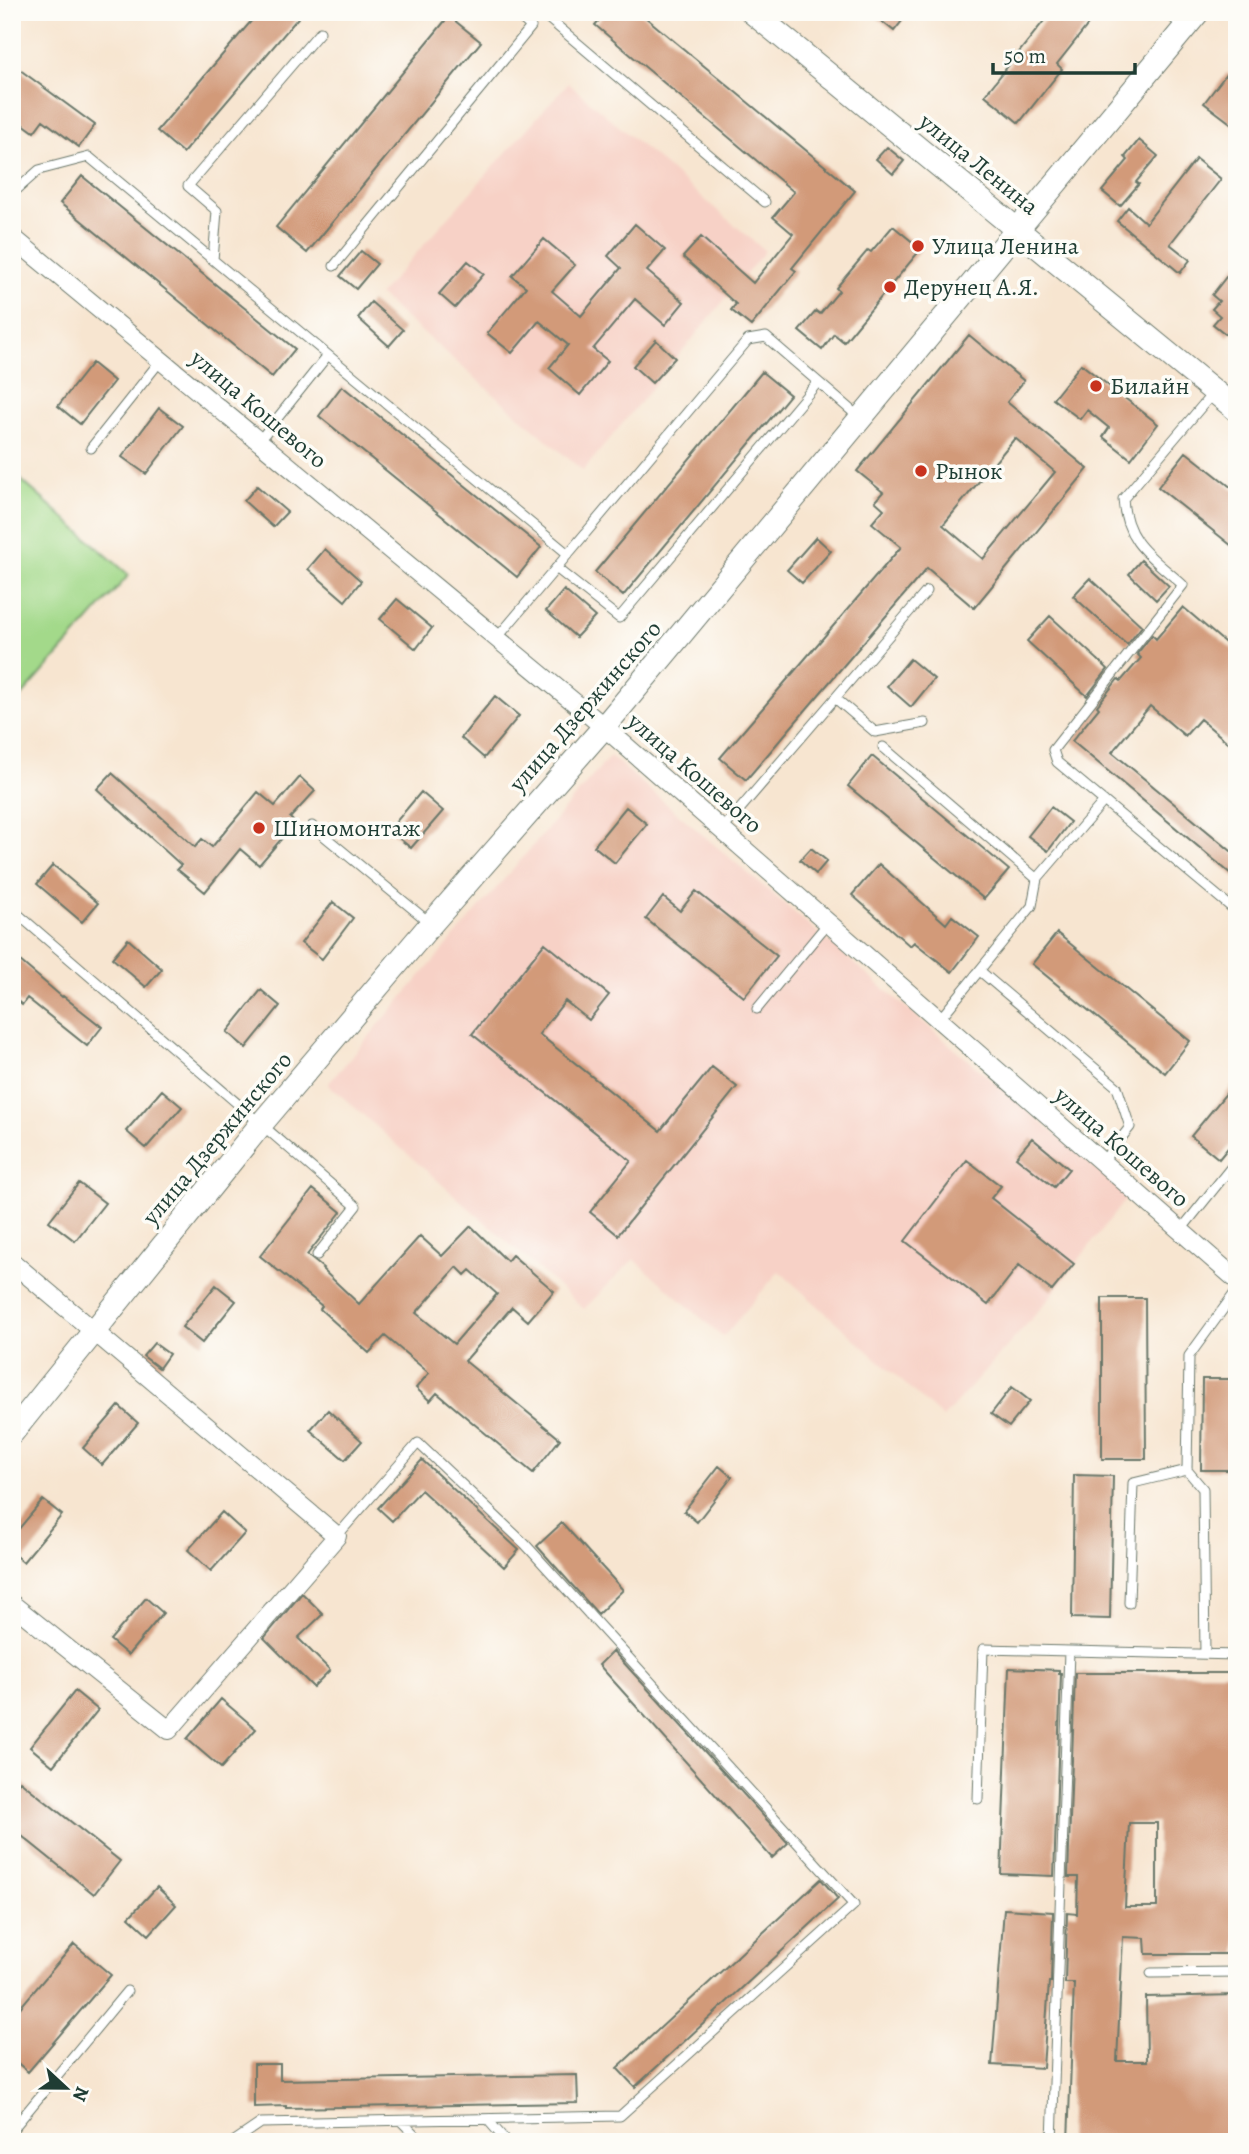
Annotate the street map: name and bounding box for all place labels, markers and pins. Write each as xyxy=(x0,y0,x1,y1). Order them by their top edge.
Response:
place label: Улица Ленина xyxy=(932,230,1079,262)
marker: Улица Ленина xyxy=(910,238,926,254)
place label: Дерунец А.Я. xyxy=(904,271,1039,303)
marker: Дерунец А.Я. xyxy=(882,279,898,295)
place label: Билайн xyxy=(1110,370,1189,402)
marker: Билайн xyxy=(1088,378,1104,394)
place label: Рынок xyxy=(935,455,1003,487)
marker: Рынок xyxy=(913,463,929,479)
place label: Шиномонтаж xyxy=(273,812,420,844)
marker: Шиномонтаж xyxy=(251,820,267,836)

